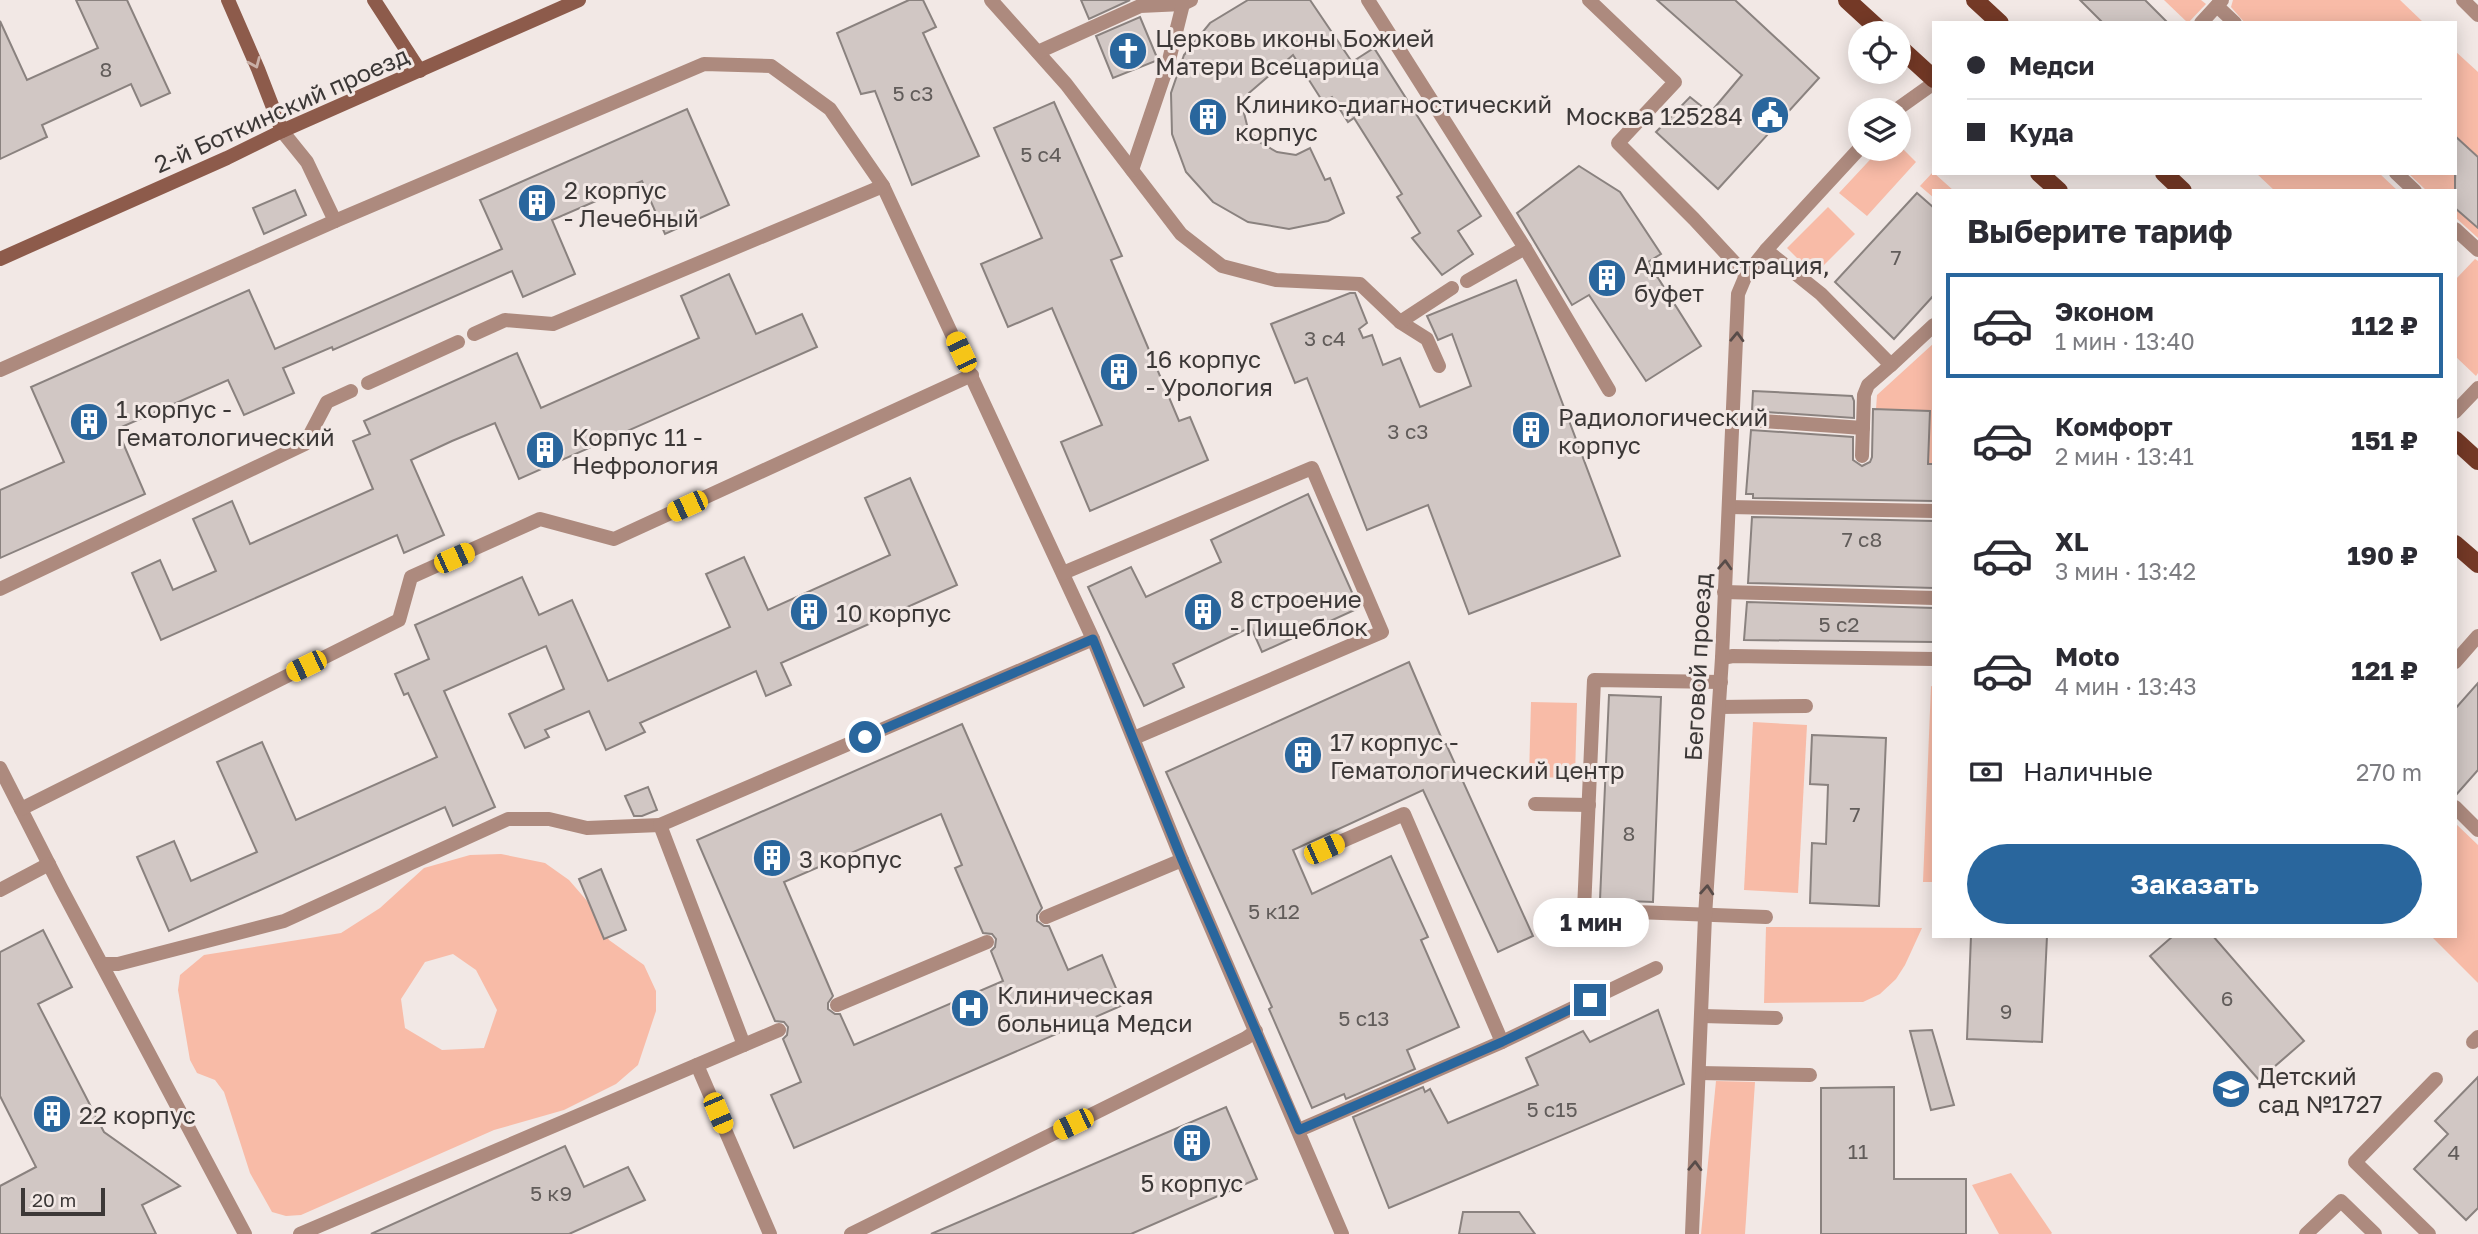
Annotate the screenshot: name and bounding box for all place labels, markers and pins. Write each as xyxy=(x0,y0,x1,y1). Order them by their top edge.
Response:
place label: Церковь иконы Божией Матери Всецарица xyxy=(1155,23,1434,80)
church icon: Церковь иконы Божией Матери Всецарица xyxy=(1107,30,1149,72)
place label: Клинико-диагностический корпус xyxy=(1235,89,1552,146)
public building icon: Москва 125284 xyxy=(1749,94,1791,136)
building icon: Клинико-диагностический корпус xyxy=(1187,96,1229,138)
place label: Москва 125284 xyxy=(1565,101,1743,130)
place label: 2 корпус - Лечебный xyxy=(564,175,699,232)
building icon: 2 корпус - Лечебный xyxy=(516,182,558,224)
place label: Администрация, буфет xyxy=(1634,250,1830,307)
building icon: Администрация, буфет xyxy=(1586,257,1628,299)
place label: 16 корпус - Урология xyxy=(1146,344,1273,401)
building icon: 16 корпус - Урология xyxy=(1098,351,1140,393)
place label: 1 корпус - Гематологический xyxy=(116,394,335,451)
building icon: 1 корпус - Гематологический xyxy=(68,401,110,443)
place label: Радиологический корпус xyxy=(1558,402,1768,459)
building icon: Радиологический корпус xyxy=(1510,409,1552,451)
place label: Корпус 11 - Нефрология xyxy=(572,422,719,479)
building icon: Корпус 11 - Нефрология xyxy=(524,429,566,471)
place label: 8 строение - Пищеблок xyxy=(1230,584,1368,641)
building icon: 10 корпус xyxy=(788,591,830,633)
building icon: 8 строение - Пищеблок xyxy=(1182,591,1224,633)
place label: 10 корпус xyxy=(836,598,951,627)
place label: 17 корпус - Гематологический центр xyxy=(1330,727,1624,784)
building icon: 17 корпус - Гематологический центр xyxy=(1282,734,1324,776)
building icon: 3 корпус xyxy=(751,837,793,879)
place label: 3 корпус xyxy=(799,844,902,873)
place label: Клиническая больница Медси xyxy=(997,980,1193,1037)
hospital icon: Клиническая больница Медси xyxy=(949,987,991,1029)
place label: Детский сад №1727 xyxy=(2258,1061,2382,1118)
school or university icon: Детский сад №1727 xyxy=(2210,1068,2252,1110)
building icon: 22 корпус xyxy=(31,1093,73,1135)
place label: 22 корпус xyxy=(79,1100,196,1129)
building icon: 5 корпус xyxy=(1171,1122,1213,1164)
place label: 5 корпус xyxy=(1141,1168,1243,1197)

